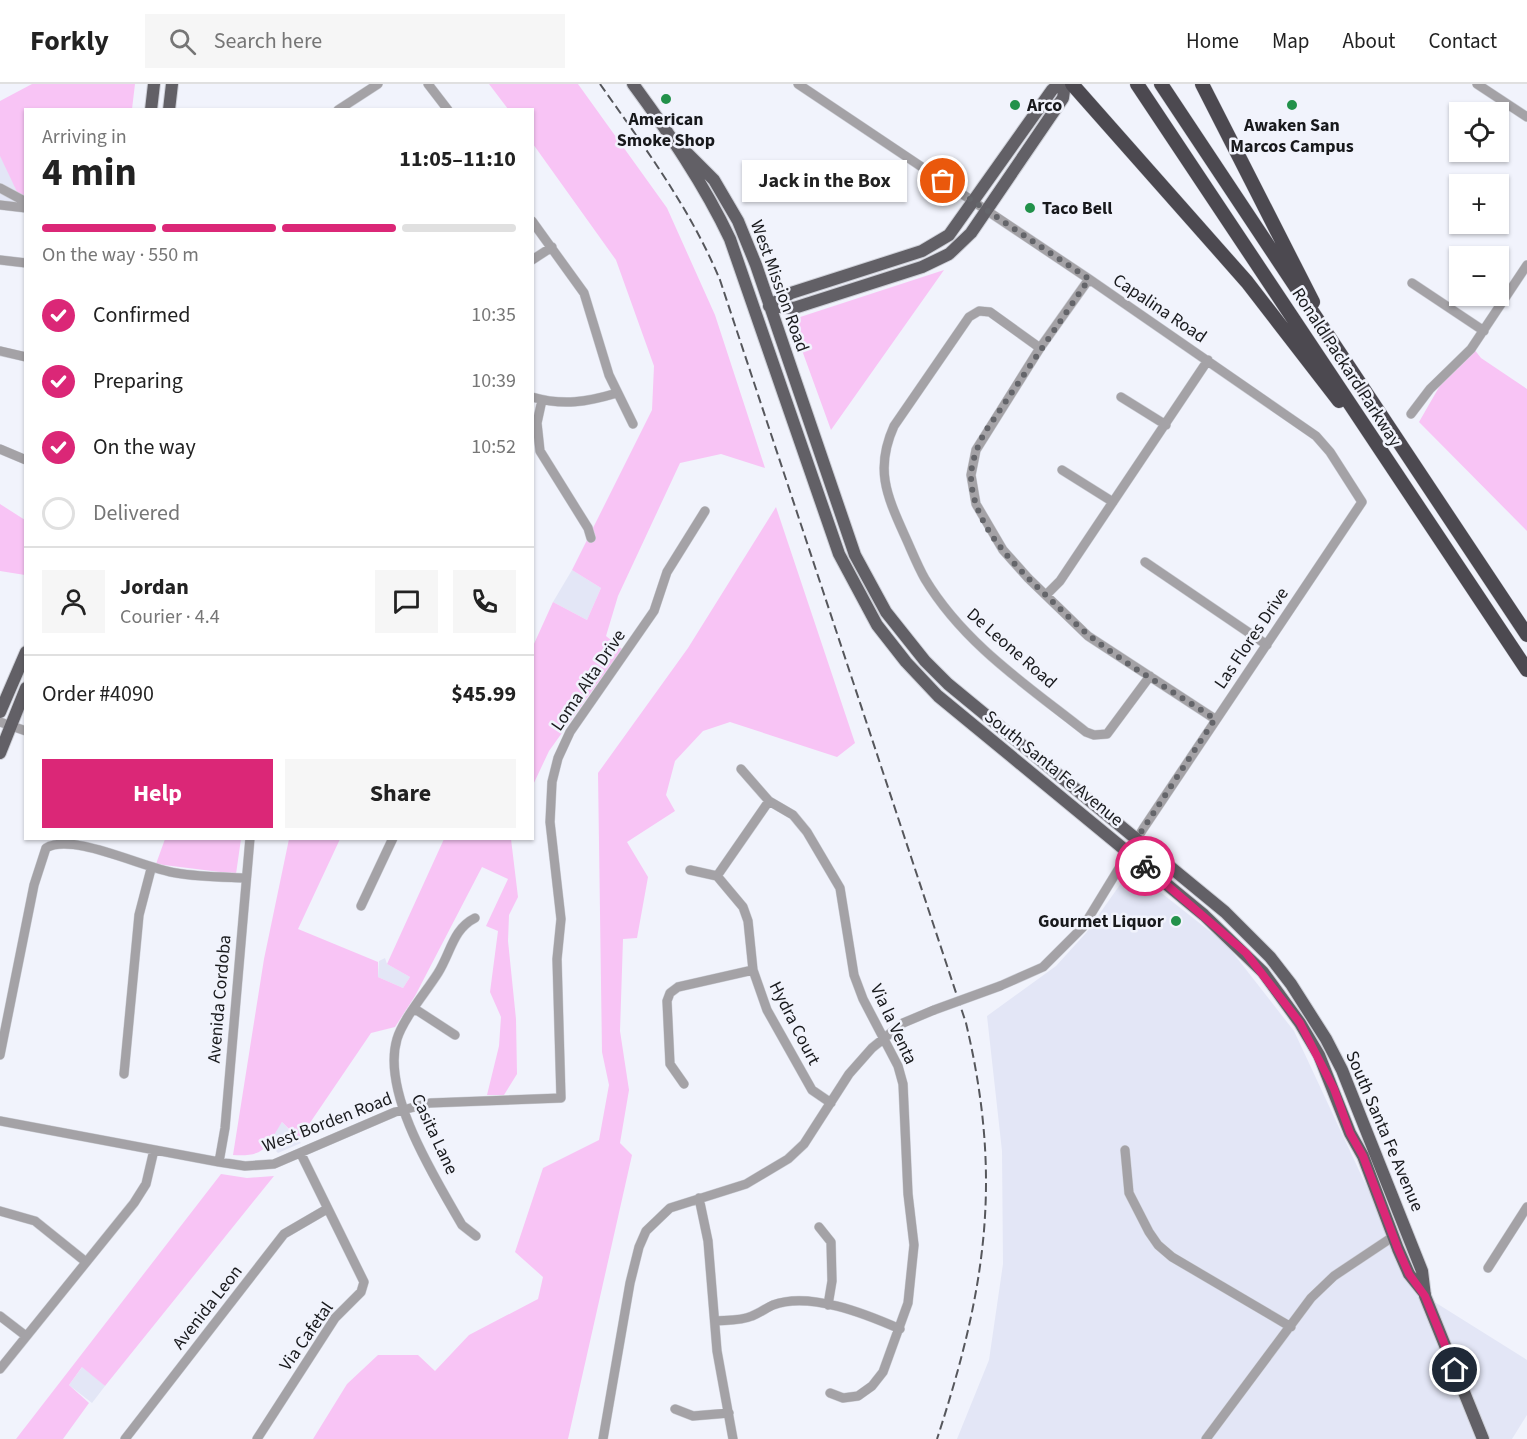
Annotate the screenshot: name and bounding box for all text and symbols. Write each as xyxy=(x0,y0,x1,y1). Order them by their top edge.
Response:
search box xyxy=(145,14,565,68)
text: Forkly xyxy=(30,21,109,61)
icon: search xyxy=(166,25,199,58)
text: Search here xyxy=(214,25,322,57)
text: Home xyxy=(1186,26,1239,56)
text: Map xyxy=(1272,26,1310,56)
text: About xyxy=(1343,26,1395,56)
text: Contact xyxy=(1428,26,1497,56)
marker: American Smoke Shop xyxy=(659,92,673,106)
place label: Arco xyxy=(1026,93,1062,118)
marker: Arco xyxy=(1008,98,1022,112)
marker: Awaken San Marcos Campus xyxy=(1285,98,1299,112)
map controls xyxy=(1449,102,1509,306)
button: locate xyxy=(1449,102,1509,162)
place label: American Smoke Shop xyxy=(617,107,715,153)
place label: Awaken San Marcos Campus xyxy=(1230,113,1354,159)
text: Arriving in xyxy=(42,123,127,151)
text: 11:05–11:10 xyxy=(399,143,516,175)
text: 4 min xyxy=(42,145,137,201)
pin xyxy=(917,155,968,206)
callout: Jack in the Box xyxy=(742,160,907,202)
icon: bag xyxy=(926,164,959,197)
text: Jack in the Box xyxy=(758,167,891,195)
button: + xyxy=(1449,174,1509,234)
place label: Taco Bell xyxy=(1042,196,1112,221)
marker: Taco Bell xyxy=(1023,201,1037,215)
street label: West Mission Road xyxy=(744,217,815,356)
text: On the way · 550 m xyxy=(42,241,199,269)
button: − xyxy=(1449,246,1509,306)
street label: Capalina Road xyxy=(1108,268,1212,349)
street label: Ronald Packard Parkway xyxy=(1286,283,1408,452)
icon: check xyxy=(42,299,75,332)
text: Confirmed xyxy=(93,299,190,331)
text: 10:35 xyxy=(471,301,516,329)
icon: check xyxy=(42,365,75,398)
text: Preparing xyxy=(93,365,183,397)
text: 10:39 xyxy=(471,367,516,395)
icon: check xyxy=(42,431,75,464)
text: On the way xyxy=(93,431,196,463)
text: 10:52 xyxy=(471,433,516,461)
text: Delivered xyxy=(93,497,180,529)
button: person xyxy=(42,570,105,633)
button: chat xyxy=(375,570,438,633)
button: phone xyxy=(453,570,516,633)
text: Jordan xyxy=(120,571,189,603)
street label: Las Flores Drive xyxy=(1208,583,1295,694)
street label: De Leone Road xyxy=(961,602,1062,694)
text: Courier · 4.4 xyxy=(120,603,220,631)
street label: Loma Alta Drive xyxy=(545,624,632,736)
text: Order #4090 xyxy=(42,678,154,710)
text: $45.99 xyxy=(451,678,516,710)
street label: South Santa Fe Avenue xyxy=(979,704,1129,832)
button: Help xyxy=(42,759,273,828)
button: Share xyxy=(285,759,516,828)
courier xyxy=(1115,836,1175,896)
icon: bike xyxy=(1129,850,1162,883)
place label: Gourmet Liquor xyxy=(1038,909,1165,934)
marker: Gourmet Liquor xyxy=(1169,914,1183,928)
street label: Avenida Cordoba xyxy=(201,934,238,1064)
street label: Hydra Court xyxy=(763,977,826,1069)
street label: Via la Venta xyxy=(864,980,923,1069)
street label: South Santa Fe Avenue xyxy=(1339,1047,1430,1215)
street label: West Borden Road xyxy=(259,1086,396,1159)
street label: Casita Lane xyxy=(405,1090,464,1179)
street label: Avenida Leon xyxy=(166,1260,248,1355)
street label: Via Cafetal xyxy=(274,1297,339,1376)
pin xyxy=(1429,1344,1480,1395)
icon: home xyxy=(1438,1353,1471,1386)

